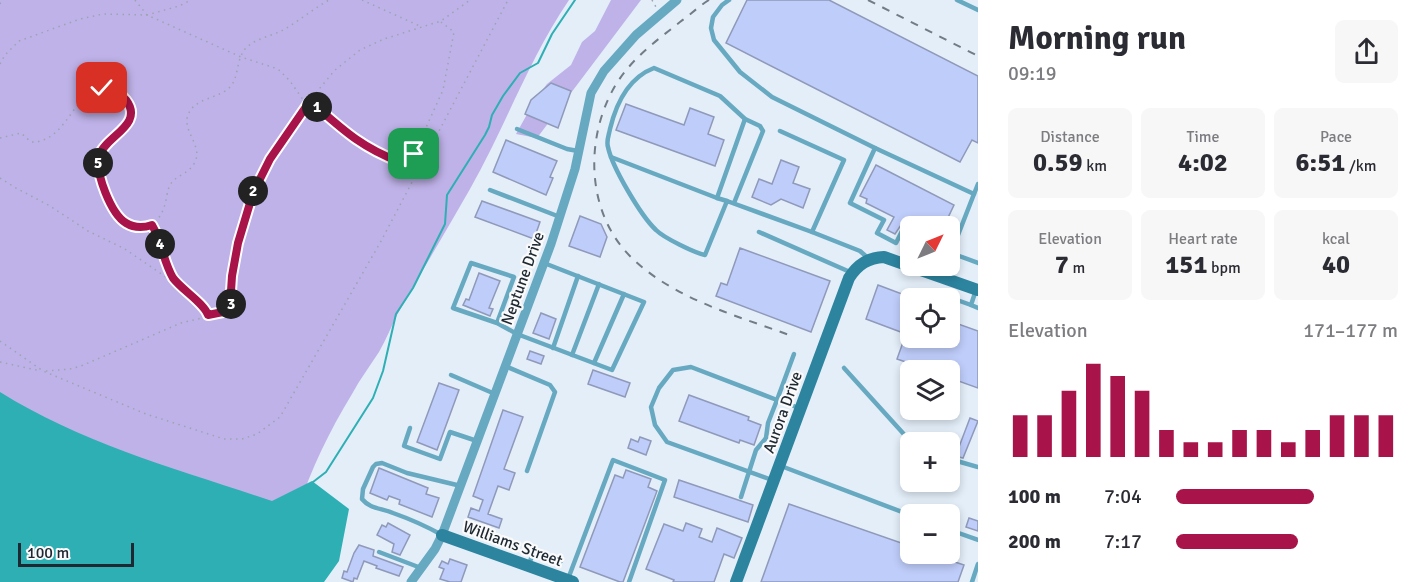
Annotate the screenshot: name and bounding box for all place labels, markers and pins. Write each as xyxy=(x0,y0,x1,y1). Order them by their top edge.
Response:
pin xyxy=(76,62,127,113)
pin: 1 xyxy=(302,92,332,122)
pin xyxy=(388,128,439,179)
pin: 5 xyxy=(83,148,113,178)
pin: 2 xyxy=(238,176,268,206)
pin: 4 xyxy=(145,229,175,259)
pin: 3 xyxy=(216,289,246,319)

